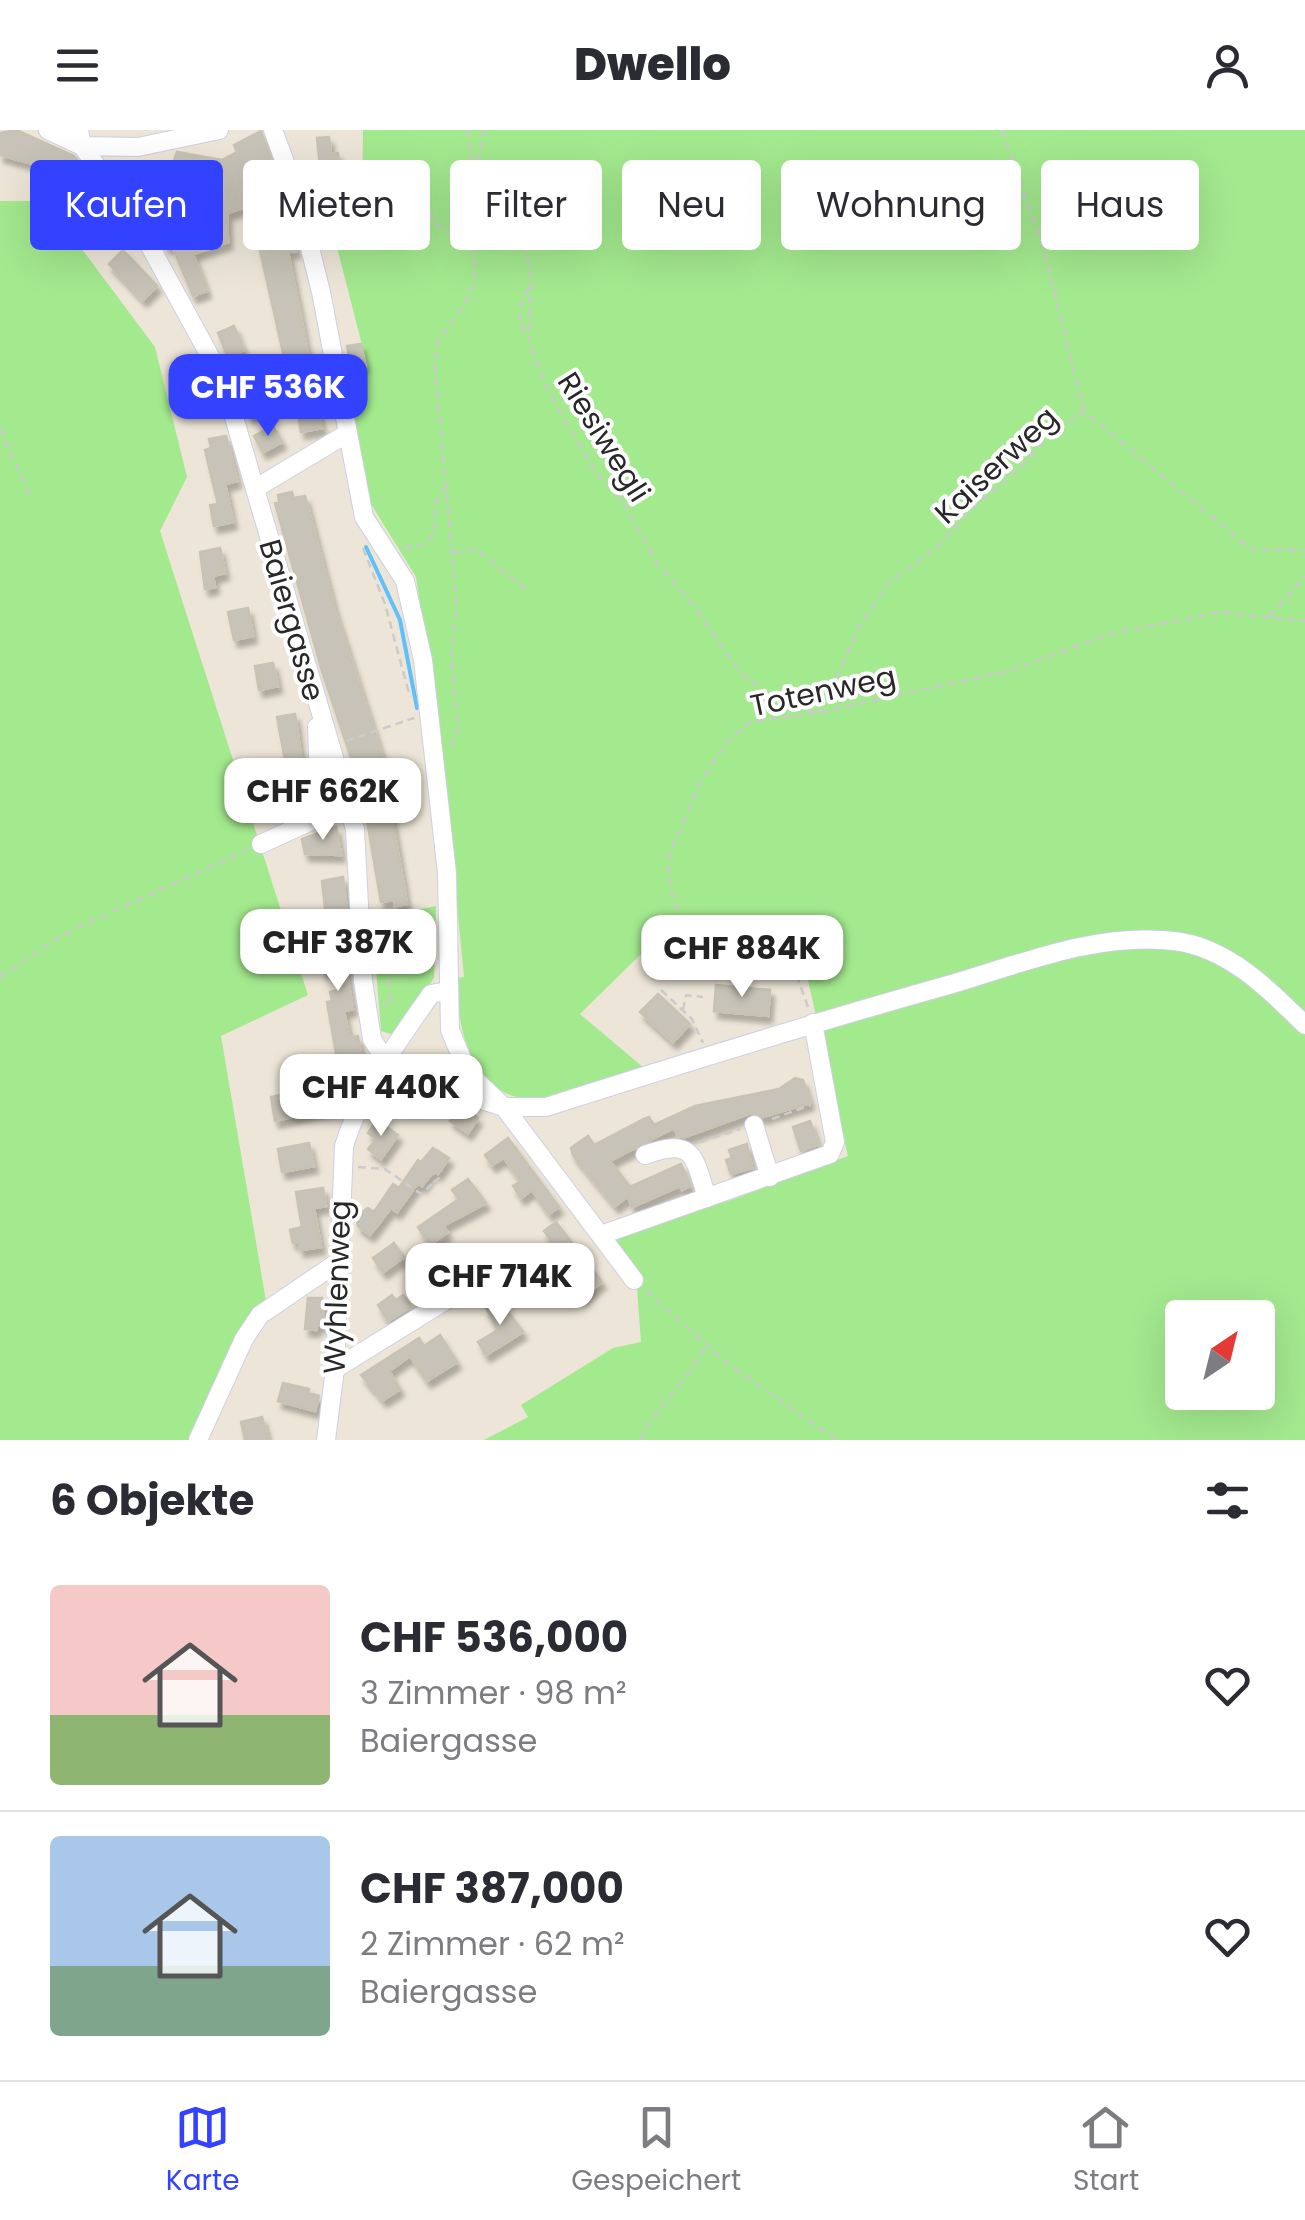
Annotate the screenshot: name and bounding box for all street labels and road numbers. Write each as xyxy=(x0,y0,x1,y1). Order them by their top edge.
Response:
street label: Riesiwegli xyxy=(547,364,661,510)
street label: Kaiserweg xyxy=(925,397,1067,533)
street label: Baiergasse xyxy=(248,534,336,706)
street label: Totenweg xyxy=(746,655,900,727)
street label: Wyhlenweg xyxy=(312,1199,362,1375)

